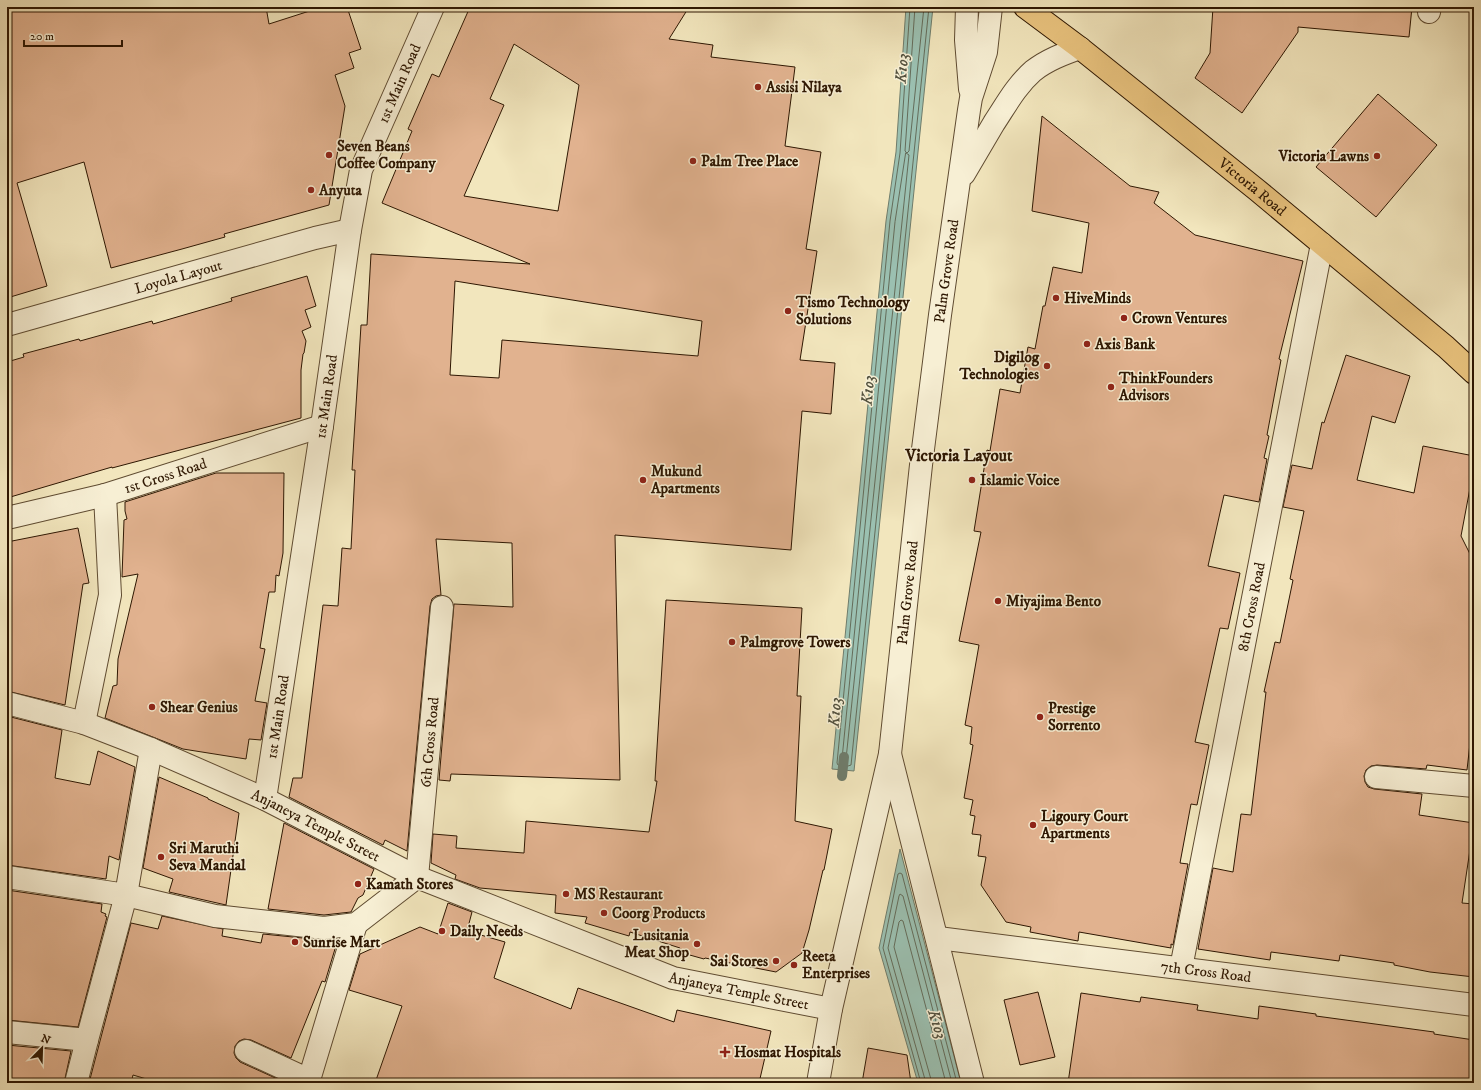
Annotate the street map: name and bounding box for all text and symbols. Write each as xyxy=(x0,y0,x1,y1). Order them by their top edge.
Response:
scale bar xyxy=(24,22,122,48)
text: 20 m xyxy=(30,29,54,44)
street label: 1st Main Road xyxy=(374,41,426,126)
water label: K103 xyxy=(890,52,914,85)
place label: Assisi Nilaya xyxy=(765,78,842,97)
marker: Assisi Nilaya xyxy=(753,82,763,92)
place label: Seven Beans Coffee Company xyxy=(337,137,436,173)
place label: Victoria Lawns xyxy=(1278,147,1369,166)
marker: Seven Beans Coffee Company xyxy=(324,150,334,160)
marker: Victoria Lawns xyxy=(1372,151,1382,161)
place label: Palm Tree Place xyxy=(701,152,799,171)
street label: Victoria Road xyxy=(1214,153,1290,221)
marker: Palm Tree Place xyxy=(688,156,698,166)
place label: Anyuta xyxy=(318,181,362,200)
marker: Anyuta xyxy=(306,185,316,195)
street label: Palm Grove Road xyxy=(930,218,963,324)
street label: Loyola Layout xyxy=(133,256,225,298)
place label: HiveMinds xyxy=(1064,289,1131,308)
place label: Tismo Technology Solutions xyxy=(795,293,911,329)
marker: HiveMinds xyxy=(1051,293,1061,303)
marker: Tismo Technology Solutions xyxy=(783,306,793,316)
place label: Crown Ventures xyxy=(1132,309,1227,328)
marker: Crown Ventures xyxy=(1119,313,1129,323)
place label: Axis Bank xyxy=(1094,335,1156,354)
marker: Axis Bank xyxy=(1082,339,1092,349)
place label: Digilog Technologies xyxy=(958,348,1040,384)
street label: 1st Main Road xyxy=(311,353,342,440)
marker: Digilog Technologies xyxy=(1042,361,1052,371)
place label: ThinkFounders Advisors xyxy=(1118,369,1213,405)
water label: K103 xyxy=(856,374,880,407)
marker: ThinkFounders Advisors xyxy=(1106,382,1116,392)
district label: Victoria Layout xyxy=(905,445,1013,467)
street label: 1st Cross Road xyxy=(122,454,210,498)
place label: Mukund Apartments xyxy=(650,462,720,498)
place label: Islamic Voice xyxy=(980,471,1060,490)
marker: Mukund Apartments xyxy=(638,475,648,485)
marker: Islamic Voice xyxy=(967,475,977,485)
street label: Palm Grove Road xyxy=(893,539,923,646)
street label: 8th Cross Road xyxy=(1234,560,1270,653)
place label: Miyajima Bento xyxy=(1006,592,1102,611)
marker: Miyajima Bento xyxy=(993,596,1003,606)
place label: Palmgrove Towers xyxy=(740,633,850,652)
marker: Palmgrove Towers xyxy=(727,637,737,647)
street label: 1st Main Road xyxy=(262,673,294,760)
street label: 6th Cross Road xyxy=(416,696,444,788)
water label: K103 xyxy=(823,696,847,729)
place label: Shear Genius xyxy=(160,698,238,717)
place label: Prestige Sorrento xyxy=(1048,699,1101,735)
marker: Shear Genius xyxy=(147,702,157,712)
marker: Prestige Sorrento xyxy=(1035,712,1045,722)
street label: Anjaneya Temple Street xyxy=(248,785,383,867)
place label: Ligoury Court Apartments xyxy=(1040,807,1129,843)
marker: Ligoury Court Apartments xyxy=(1028,820,1038,830)
place label: Sri Maruthi Seva Mandal xyxy=(169,839,246,875)
marker: Sri Maruthi Seva Mandal xyxy=(156,852,166,862)
place label: Kamath Stores xyxy=(366,875,453,894)
marker: Kamath Stores xyxy=(353,879,363,889)
place label: MS Restaurant xyxy=(574,885,663,904)
marker: MS Restaurant xyxy=(561,889,571,899)
place label: Coorg Products xyxy=(612,904,705,923)
marker: Coorg Products xyxy=(599,908,609,918)
place label: Daily Needs xyxy=(450,922,523,941)
marker: Daily Needs xyxy=(437,926,447,936)
place label: Lusitania Meat Shop xyxy=(624,926,690,962)
place label: Sunrise Mart xyxy=(303,933,380,952)
marker: Sunrise Mart xyxy=(290,937,300,947)
marker: Lusitania Meat Shop xyxy=(692,939,702,949)
place label: Reeta Enterprises xyxy=(802,947,870,983)
place label: Sai Stores xyxy=(710,952,768,971)
marker: Sai Stores xyxy=(771,956,781,966)
street label: 7th Cross Road xyxy=(1160,957,1253,987)
marker: Reeta Enterprises xyxy=(789,960,799,970)
street label: Anjaneya Temple Street xyxy=(667,968,811,1014)
water label: K103 xyxy=(923,1006,951,1041)
north arrow xyxy=(22,1028,62,1068)
text: N xyxy=(39,1032,52,1048)
place label: Hosmat Hospitals xyxy=(734,1043,841,1062)
marker: Hosmat Hospitals xyxy=(719,1046,731,1058)

